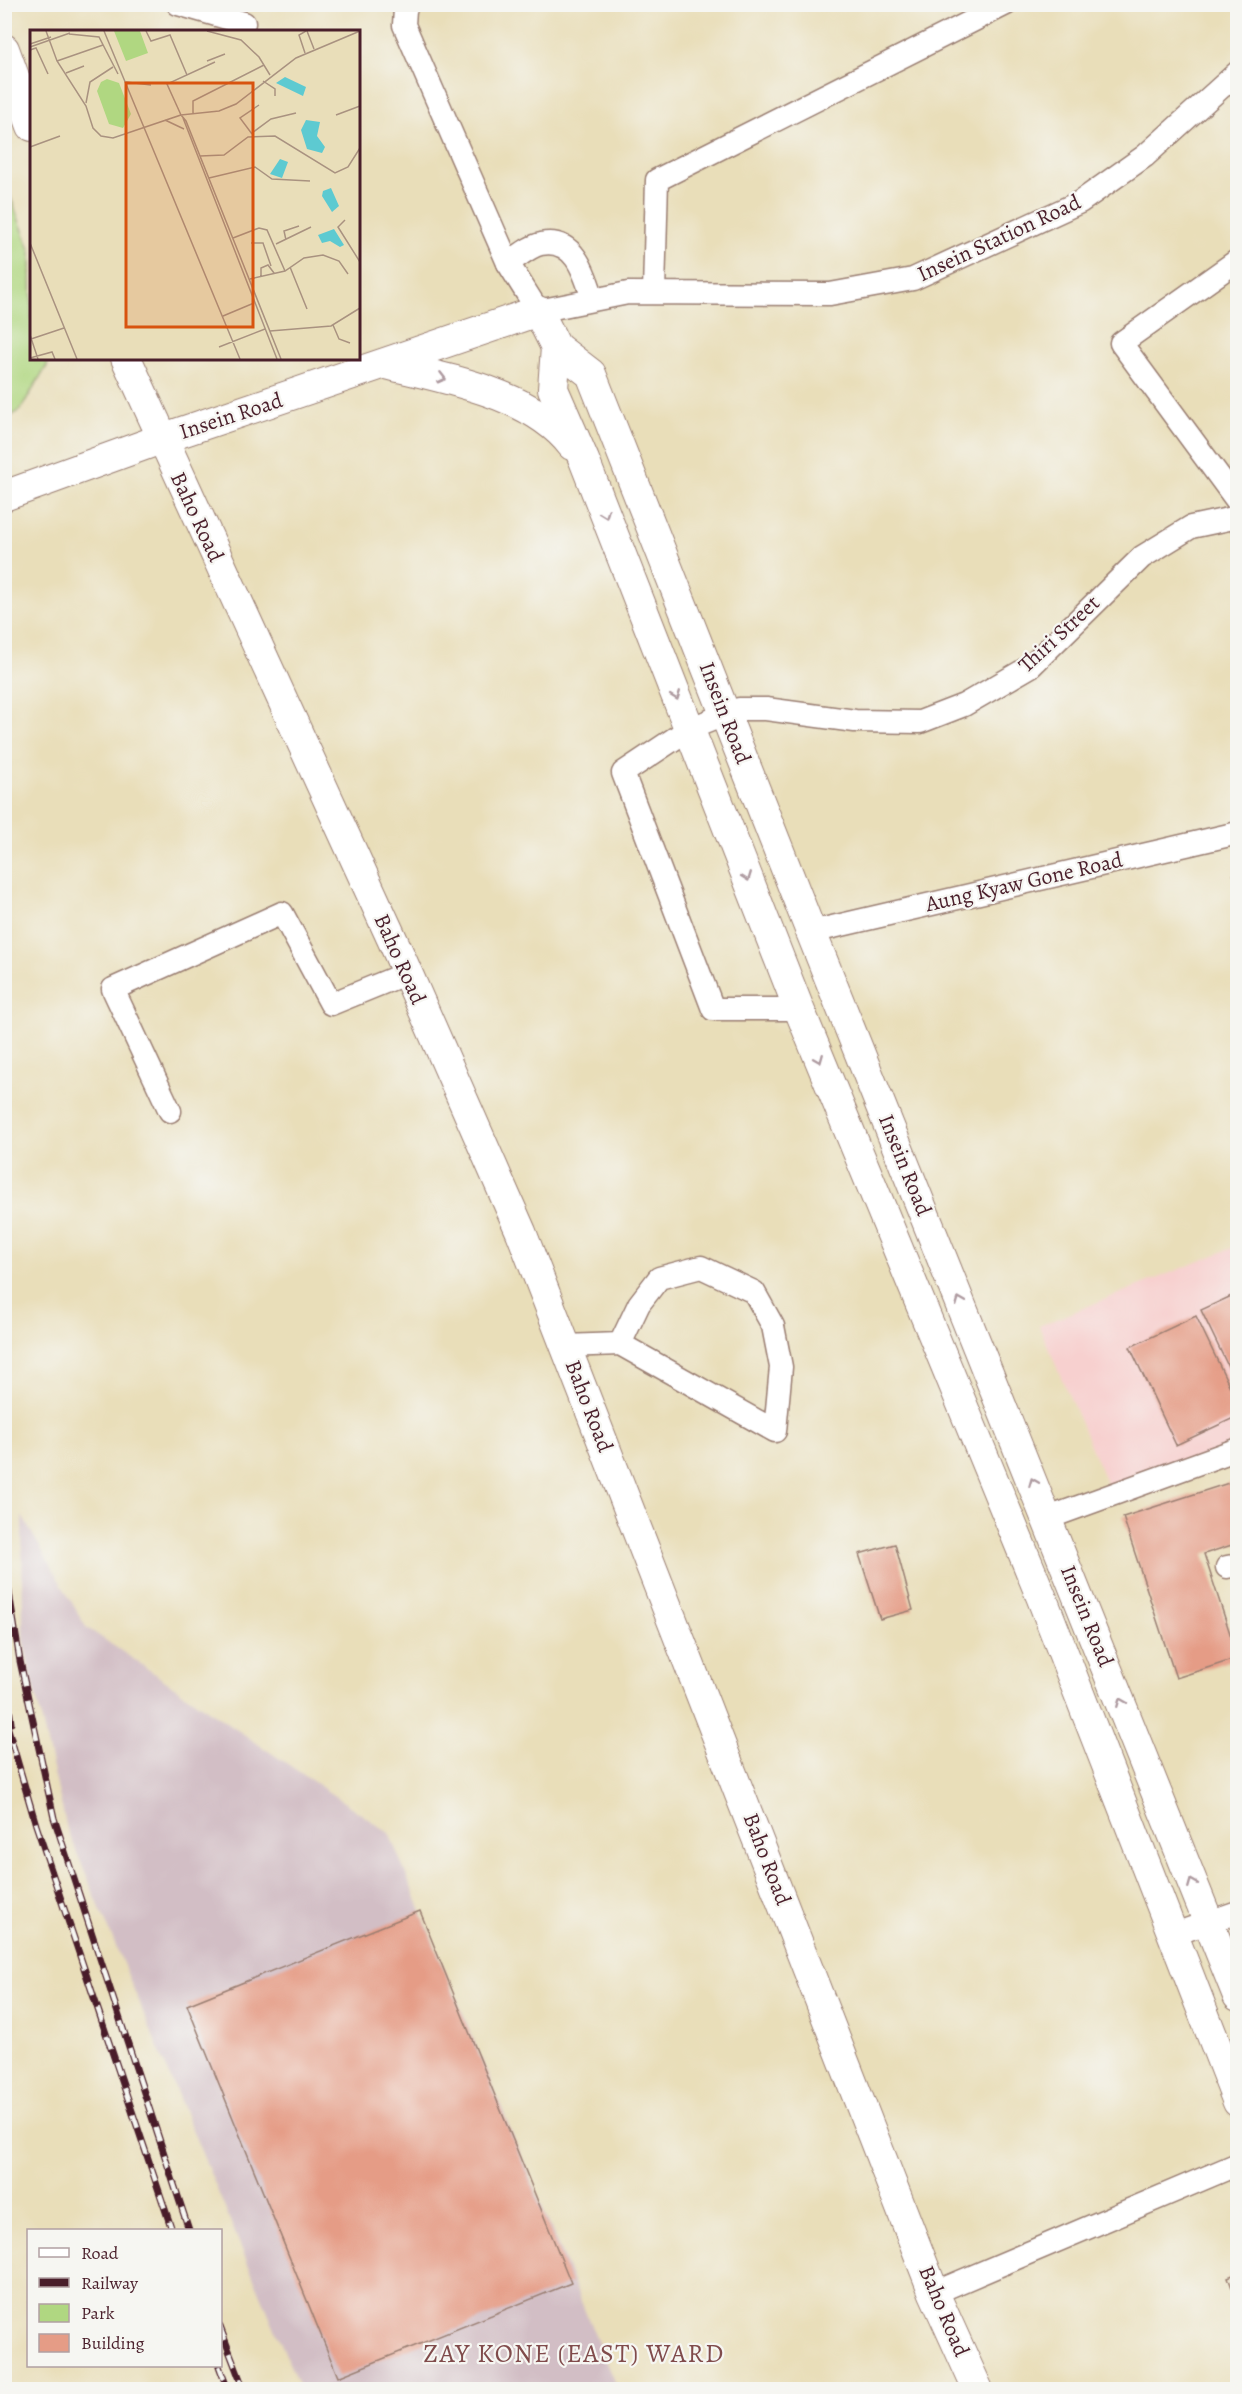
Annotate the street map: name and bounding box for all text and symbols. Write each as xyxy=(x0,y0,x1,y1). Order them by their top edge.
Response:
inset map xyxy=(30,30,360,360)
street label: Insein Station Road xyxy=(912,187,1086,289)
one-way arrow xyxy=(437,371,447,384)
street label: Insein Road xyxy=(176,385,287,447)
street label: Baho Road xyxy=(163,467,231,567)
one-way arrow xyxy=(598,508,610,519)
street label: Thiri Street xyxy=(1012,589,1106,679)
street label: Insein Road xyxy=(692,658,758,768)
one-way arrow xyxy=(669,690,681,701)
street label: Aung Kyaw Gone Road xyxy=(922,845,1126,919)
one-way arrow xyxy=(740,871,752,882)
street label: Baho Road xyxy=(367,909,433,1009)
one-way arrow xyxy=(812,1052,824,1063)
street label: Insein Road xyxy=(871,1110,939,1220)
one-way arrow xyxy=(955,1296,967,1307)
street label: Baho Road xyxy=(558,1356,620,1456)
one-way arrow xyxy=(1028,1477,1040,1488)
street label: Insein Road xyxy=(1053,1561,1121,1671)
one-way arrow xyxy=(1116,1697,1128,1708)
street label: Baho Road xyxy=(736,1809,798,1909)
one-way arrow xyxy=(1187,1878,1200,1889)
legend xyxy=(27,2229,222,2367)
text: Road xyxy=(81,2241,119,2265)
street label: Baho Road xyxy=(911,2261,977,2361)
text: Railway xyxy=(81,2271,139,2295)
text: Park xyxy=(81,2301,115,2325)
text: Building xyxy=(81,2331,145,2355)
district label: ZAY KONE (EAST) WARD xyxy=(423,2336,725,2371)

